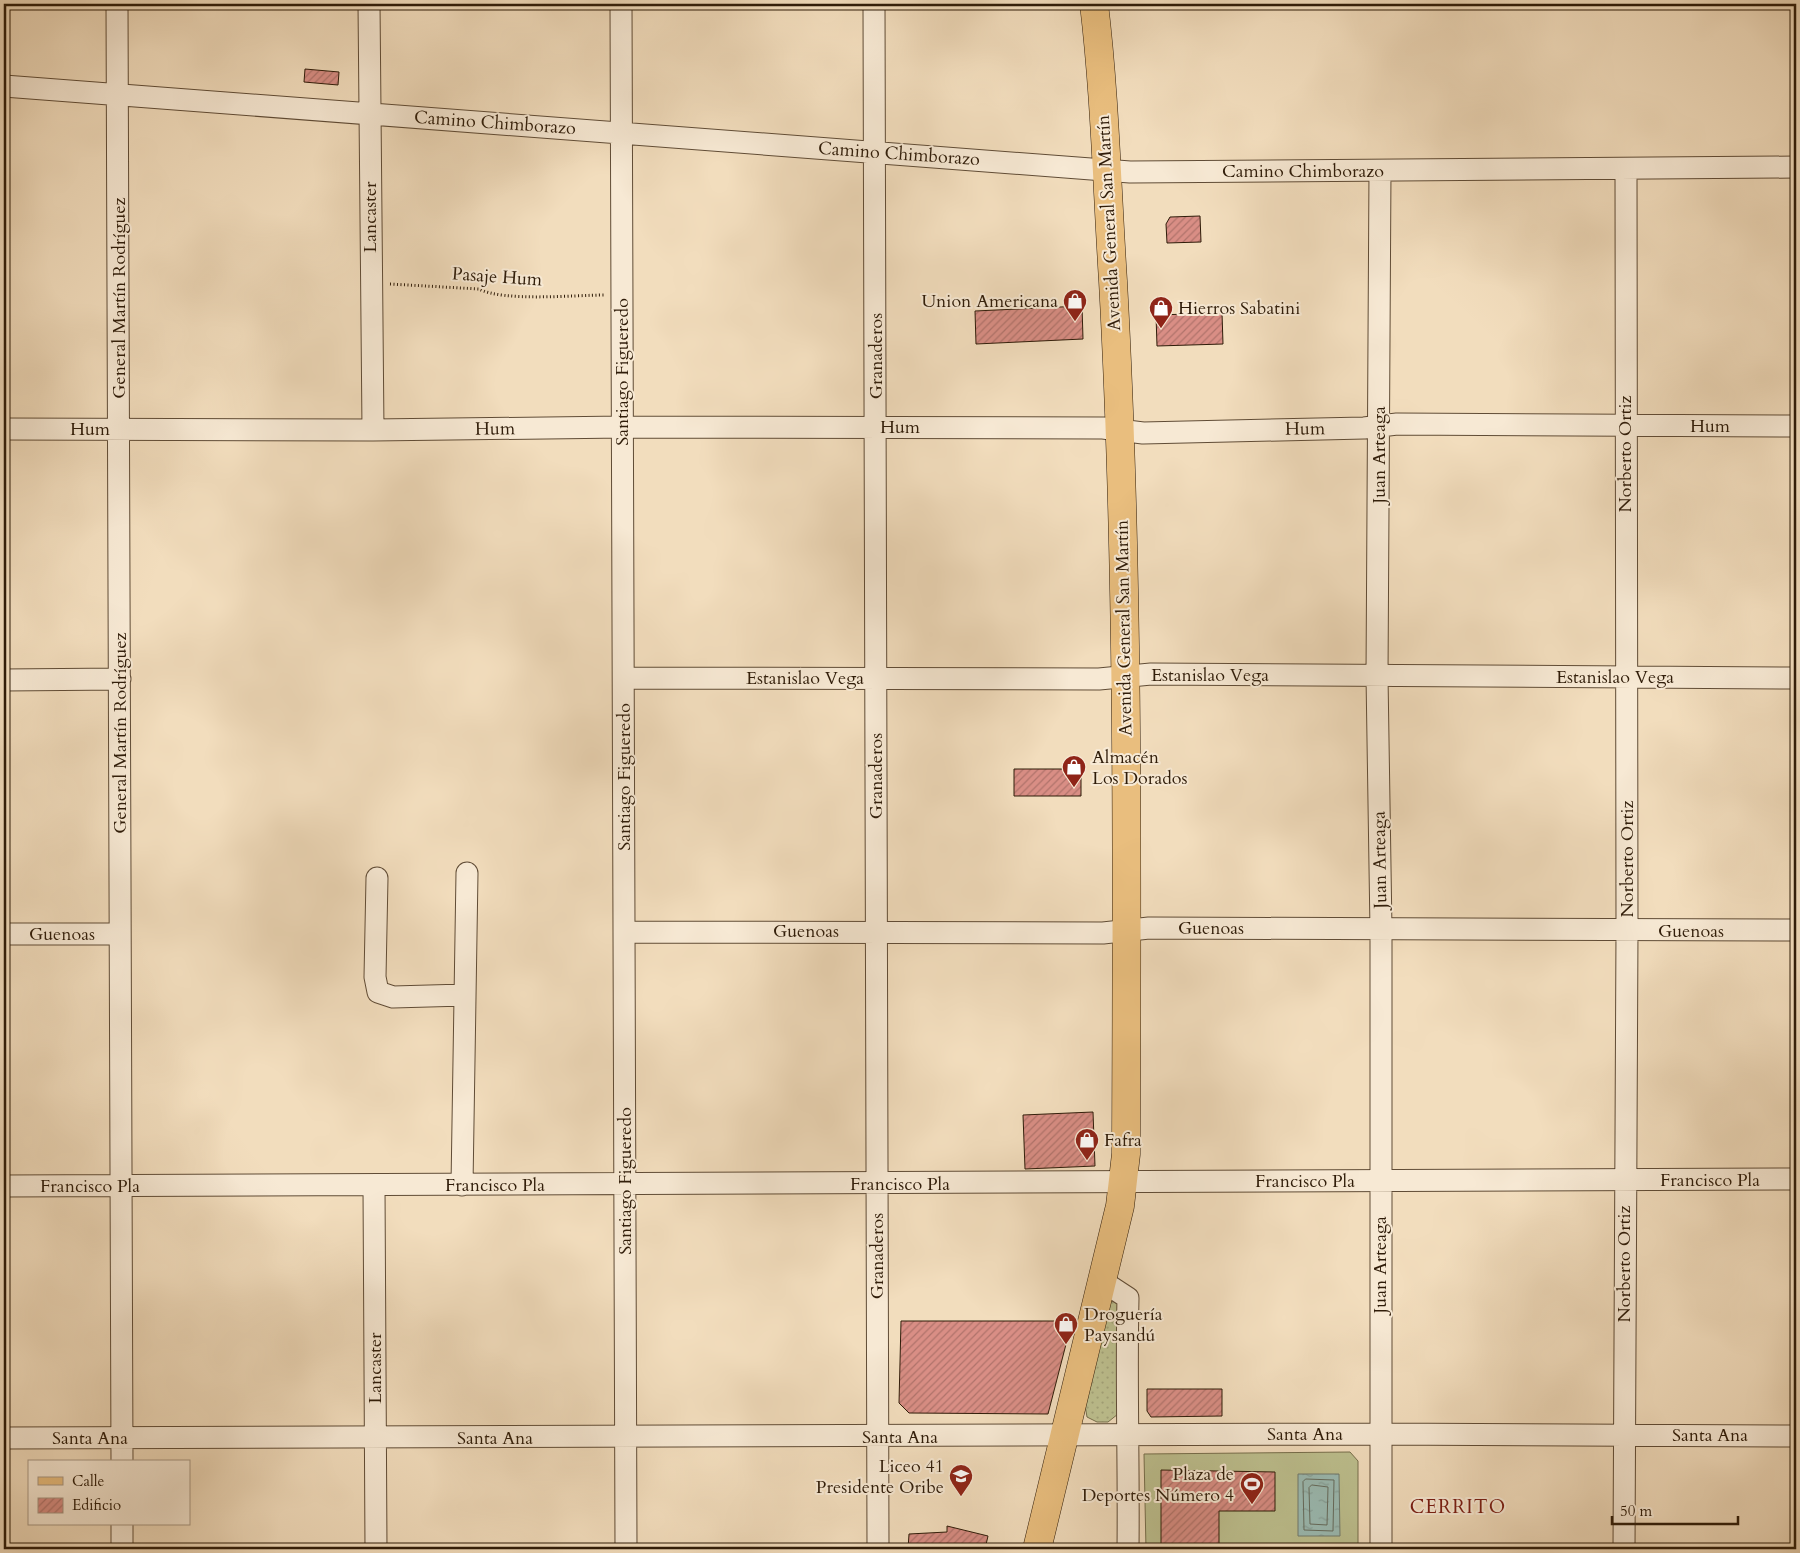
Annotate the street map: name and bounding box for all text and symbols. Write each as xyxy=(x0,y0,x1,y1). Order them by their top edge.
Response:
street label: Camino Chimborazo xyxy=(413,105,577,141)
street label: Avenida General San Martín xyxy=(1091,114,1127,332)
street label: Camino Chimborazo xyxy=(817,136,981,172)
street label: Camino Chimborazo xyxy=(1222,159,1384,184)
street label: Lancaster xyxy=(358,181,383,253)
street label: General Martín Rodríguez xyxy=(107,197,132,399)
street label: Pasaje Hum xyxy=(451,261,544,293)
shop icon: Union Americana xyxy=(1062,288,1088,322)
place label: Union Americana xyxy=(921,289,1058,314)
shop icon: Hierros Sabatini xyxy=(1148,295,1174,329)
place label: Hierros Sabatini xyxy=(1178,296,1300,321)
street label: Santiago Figueredo xyxy=(610,298,635,446)
street label: Granaderos xyxy=(864,313,889,399)
street label: Norberto Ortiz xyxy=(1613,395,1638,513)
street label: Juan Arteaga xyxy=(1367,406,1392,507)
street label: Hum xyxy=(1690,414,1731,439)
street label: Hum xyxy=(880,415,921,440)
street label: Hum xyxy=(475,416,516,442)
street label: Hum xyxy=(1285,416,1326,442)
street label: Hum xyxy=(70,417,111,442)
street label: Avenida General San Martín xyxy=(1110,519,1138,736)
street label: General Martín Rodríguez xyxy=(108,632,133,834)
street label: Estanislao Vega xyxy=(1151,663,1269,688)
street label: Estanislao Vega xyxy=(1556,665,1674,690)
street label: Estanislao Vega xyxy=(746,666,864,691)
street label: Santiago Figueredo xyxy=(612,703,637,851)
street label: Granaderos xyxy=(864,733,889,819)
place label: Almacén Los Dorados xyxy=(1092,745,1188,791)
shop icon: Almacén Los Dorados xyxy=(1061,754,1087,788)
street label: Norberto Ortiz xyxy=(1615,800,1640,918)
street label: Juan Arteaga xyxy=(1367,811,1393,912)
street label: Guenoas xyxy=(1178,916,1244,941)
street label: Guenoas xyxy=(773,919,839,944)
street label: Guenoas xyxy=(1658,919,1724,944)
street label: Guenoas xyxy=(29,922,95,947)
street label: Santiago Figueredo xyxy=(613,1107,638,1255)
shop icon: Fafra xyxy=(1074,1127,1100,1161)
place label: Fafra xyxy=(1104,1128,1142,1153)
street label: Francisco Pla xyxy=(1660,1168,1760,1193)
street label: Francisco Pla xyxy=(1255,1169,1355,1194)
street label: Francisco Pla xyxy=(850,1172,950,1197)
street label: Francisco Pla xyxy=(445,1173,545,1198)
street label: Francisco Pla xyxy=(40,1174,140,1199)
street label: Norberto Ortiz xyxy=(1612,1205,1637,1323)
street label: Granaderos xyxy=(865,1213,890,1299)
street label: Juan Arteaga xyxy=(1368,1216,1393,1317)
place label: Droguería Paysandú xyxy=(1084,1302,1163,1348)
shop icon: Droguería Paysandú xyxy=(1053,1311,1079,1345)
street label: Lancaster xyxy=(363,1332,388,1404)
street label: Santa Ana xyxy=(1267,1422,1343,1447)
street label: Santa Ana xyxy=(1672,1423,1748,1448)
street label: Santa Ana xyxy=(862,1425,938,1450)
street label: Santa Ana xyxy=(52,1426,128,1451)
street label: Santa Ana xyxy=(457,1426,533,1451)
place label: Liceo 41 Presidente Oribe xyxy=(816,1454,944,1500)
legend xyxy=(28,1460,190,1526)
place label: Plaza de Deportes Número 4 xyxy=(1082,1462,1234,1508)
school or university icon: Liceo 41 Presidente Oribe xyxy=(948,1463,974,1497)
text: Calle xyxy=(72,1471,105,1491)
sports icon: Plaza de Deportes Número 4 xyxy=(1239,1471,1265,1505)
scale bar xyxy=(1612,1493,1739,1525)
district label: CERRITO xyxy=(1410,1494,1506,1520)
text: Edificio xyxy=(72,1495,121,1515)
text: 50 m xyxy=(1620,1501,1652,1521)

